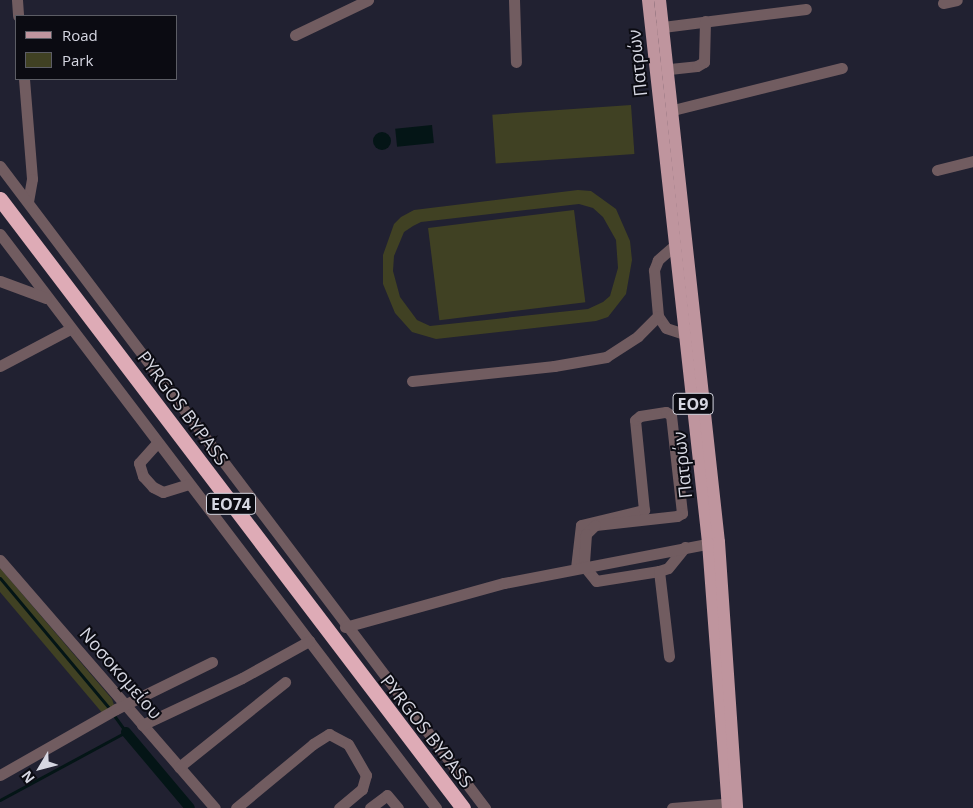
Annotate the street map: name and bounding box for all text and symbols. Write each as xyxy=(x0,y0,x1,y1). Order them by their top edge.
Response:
legend xyxy=(15,15,178,80)
text: Road xyxy=(62,25,98,45)
street label: Πατρών xyxy=(623,29,651,97)
text: Park xyxy=(62,50,93,70)
street label: PYRGOS BYPASS xyxy=(133,347,233,469)
road number: ΕΟ9 xyxy=(672,390,714,418)
street label: Πατρών xyxy=(668,431,696,499)
road number: ΕΟ74 xyxy=(206,490,256,518)
street label: Νοσοκομείου xyxy=(75,623,167,723)
street label: PYRGOS BYPASS xyxy=(376,670,478,792)
north arrow xyxy=(15,743,65,793)
text: N xyxy=(17,767,39,788)

